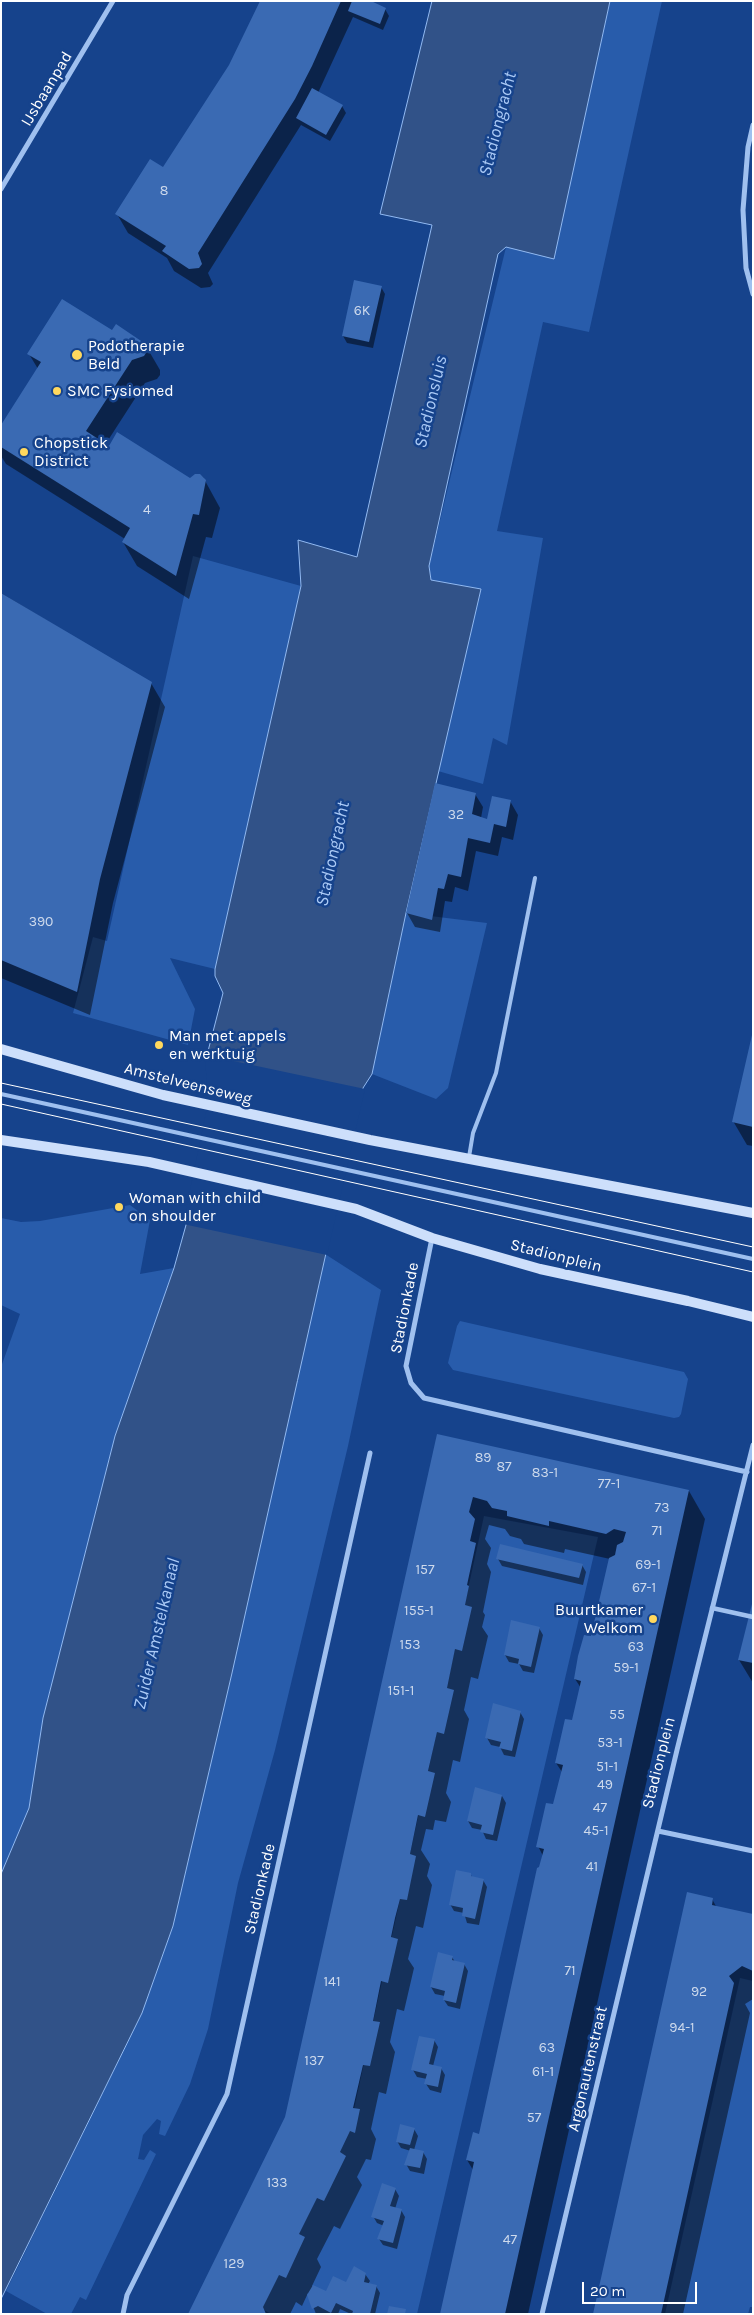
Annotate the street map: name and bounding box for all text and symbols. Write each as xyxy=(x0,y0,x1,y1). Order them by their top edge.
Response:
street label: IJsbaanpad xyxy=(17,48,77,130)
water label: Stadiongracht xyxy=(475,70,521,178)
house number: 8 xyxy=(160,183,168,199)
house number: 6K xyxy=(354,303,370,319)
place label: Podotherapie Beld xyxy=(88,336,185,374)
marker: Podotherapie Beld xyxy=(70,348,84,362)
water label: Stadionsluis xyxy=(410,354,452,450)
place label: SMC Fysiomed xyxy=(67,381,174,401)
marker: SMC Fysiomed xyxy=(51,385,63,397)
place label: Chopstick District xyxy=(34,433,108,471)
marker: Chopstick District xyxy=(18,446,30,458)
house number: 4 xyxy=(143,502,151,518)
water label: Stadiongracht xyxy=(311,800,355,908)
house number: 32 xyxy=(448,807,464,823)
house number: 390 xyxy=(29,914,53,930)
place label: Man met appels en werktuig xyxy=(169,1026,286,1064)
marker: Man met appels en werktuig xyxy=(153,1039,165,1051)
street label: Amstelveenseweg xyxy=(122,1059,254,1109)
place label: Woman with child on shoulder xyxy=(129,1188,261,1226)
marker: Woman with child on shoulder xyxy=(113,1201,125,1213)
street label: Stadionplein xyxy=(508,1235,604,1277)
street label: Stadionkade xyxy=(387,1261,423,1355)
house number: 89 xyxy=(475,1450,491,1466)
house number: 87 xyxy=(496,1459,512,1475)
house number: 83-1 xyxy=(532,1465,558,1481)
house number: 77-1 xyxy=(598,1476,620,1492)
house number: 73 xyxy=(655,1500,669,1516)
house number: 71 xyxy=(651,1523,663,1539)
water label: Zuider Amstelkanaal xyxy=(129,1556,185,1712)
house number: 69-1 xyxy=(635,1557,661,1573)
house number: 157 xyxy=(415,1562,435,1578)
house number: 67-1 xyxy=(632,1580,656,1596)
place label: Buurtkamer Welkom xyxy=(555,1600,643,1638)
house number: 155-1 xyxy=(404,1603,434,1619)
marker: Buurtkamer Welkom xyxy=(647,1613,659,1625)
house number: 153 xyxy=(400,1637,420,1653)
house number: 63 xyxy=(628,1639,644,1655)
house number: 59-1 xyxy=(613,1660,639,1676)
house number: 151-1 xyxy=(388,1683,414,1699)
house number: 55 xyxy=(609,1707,625,1723)
street label: Stadionplein xyxy=(638,1715,680,1811)
house number: 53-1 xyxy=(597,1735,623,1751)
house number: 51-1 xyxy=(596,1759,618,1775)
house number: 49 xyxy=(597,1777,613,1793)
house number: 47 xyxy=(593,1800,607,1816)
house number: 45-1 xyxy=(583,1823,609,1839)
street label: Stadionkade xyxy=(240,1842,280,1936)
house number: 41 xyxy=(586,1859,598,1875)
house number: 71 xyxy=(564,1963,576,1979)
house number: 141 xyxy=(323,1974,341,1990)
house number: 92 xyxy=(691,1984,707,2000)
street label: Argonautenstraat xyxy=(564,2004,612,2134)
house number: 94-1 xyxy=(669,2020,695,2036)
house number: 63 xyxy=(539,2040,555,2056)
house number: 137 xyxy=(304,2053,324,2069)
house number: 61-1 xyxy=(532,2064,554,2080)
house number: 57 xyxy=(527,2110,541,2126)
house number: 133 xyxy=(266,2175,288,2191)
house number: 47 xyxy=(503,2232,517,2248)
house number: 129 xyxy=(224,2256,244,2272)
scale bar xyxy=(584,2272,699,2304)
text: 20 m xyxy=(590,2282,625,2300)

